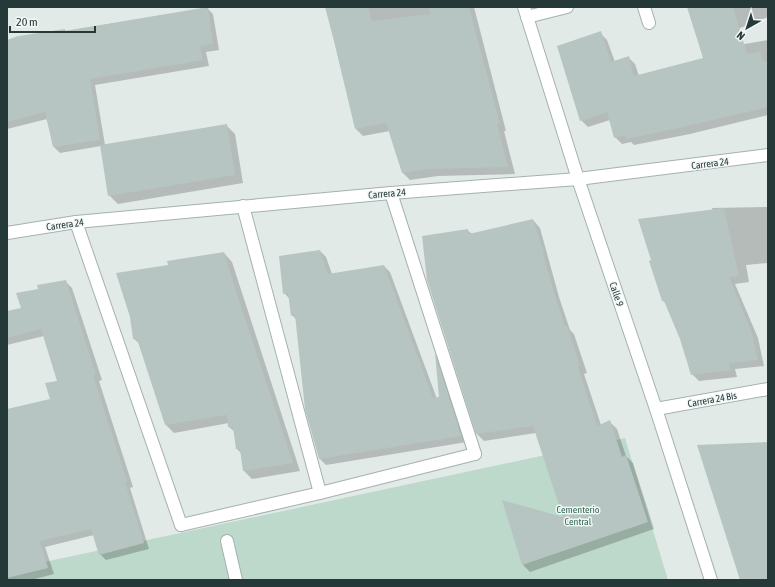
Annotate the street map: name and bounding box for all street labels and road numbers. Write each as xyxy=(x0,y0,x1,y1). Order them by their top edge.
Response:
street label: Carrera 24 xyxy=(691,156,730,171)
street label: Carrera 24 xyxy=(368,186,407,201)
street label: Carrera 24 xyxy=(46,216,85,233)
street label: Calle 9 xyxy=(607,281,626,308)
street label: Carrera 24 Bis xyxy=(687,390,738,409)

